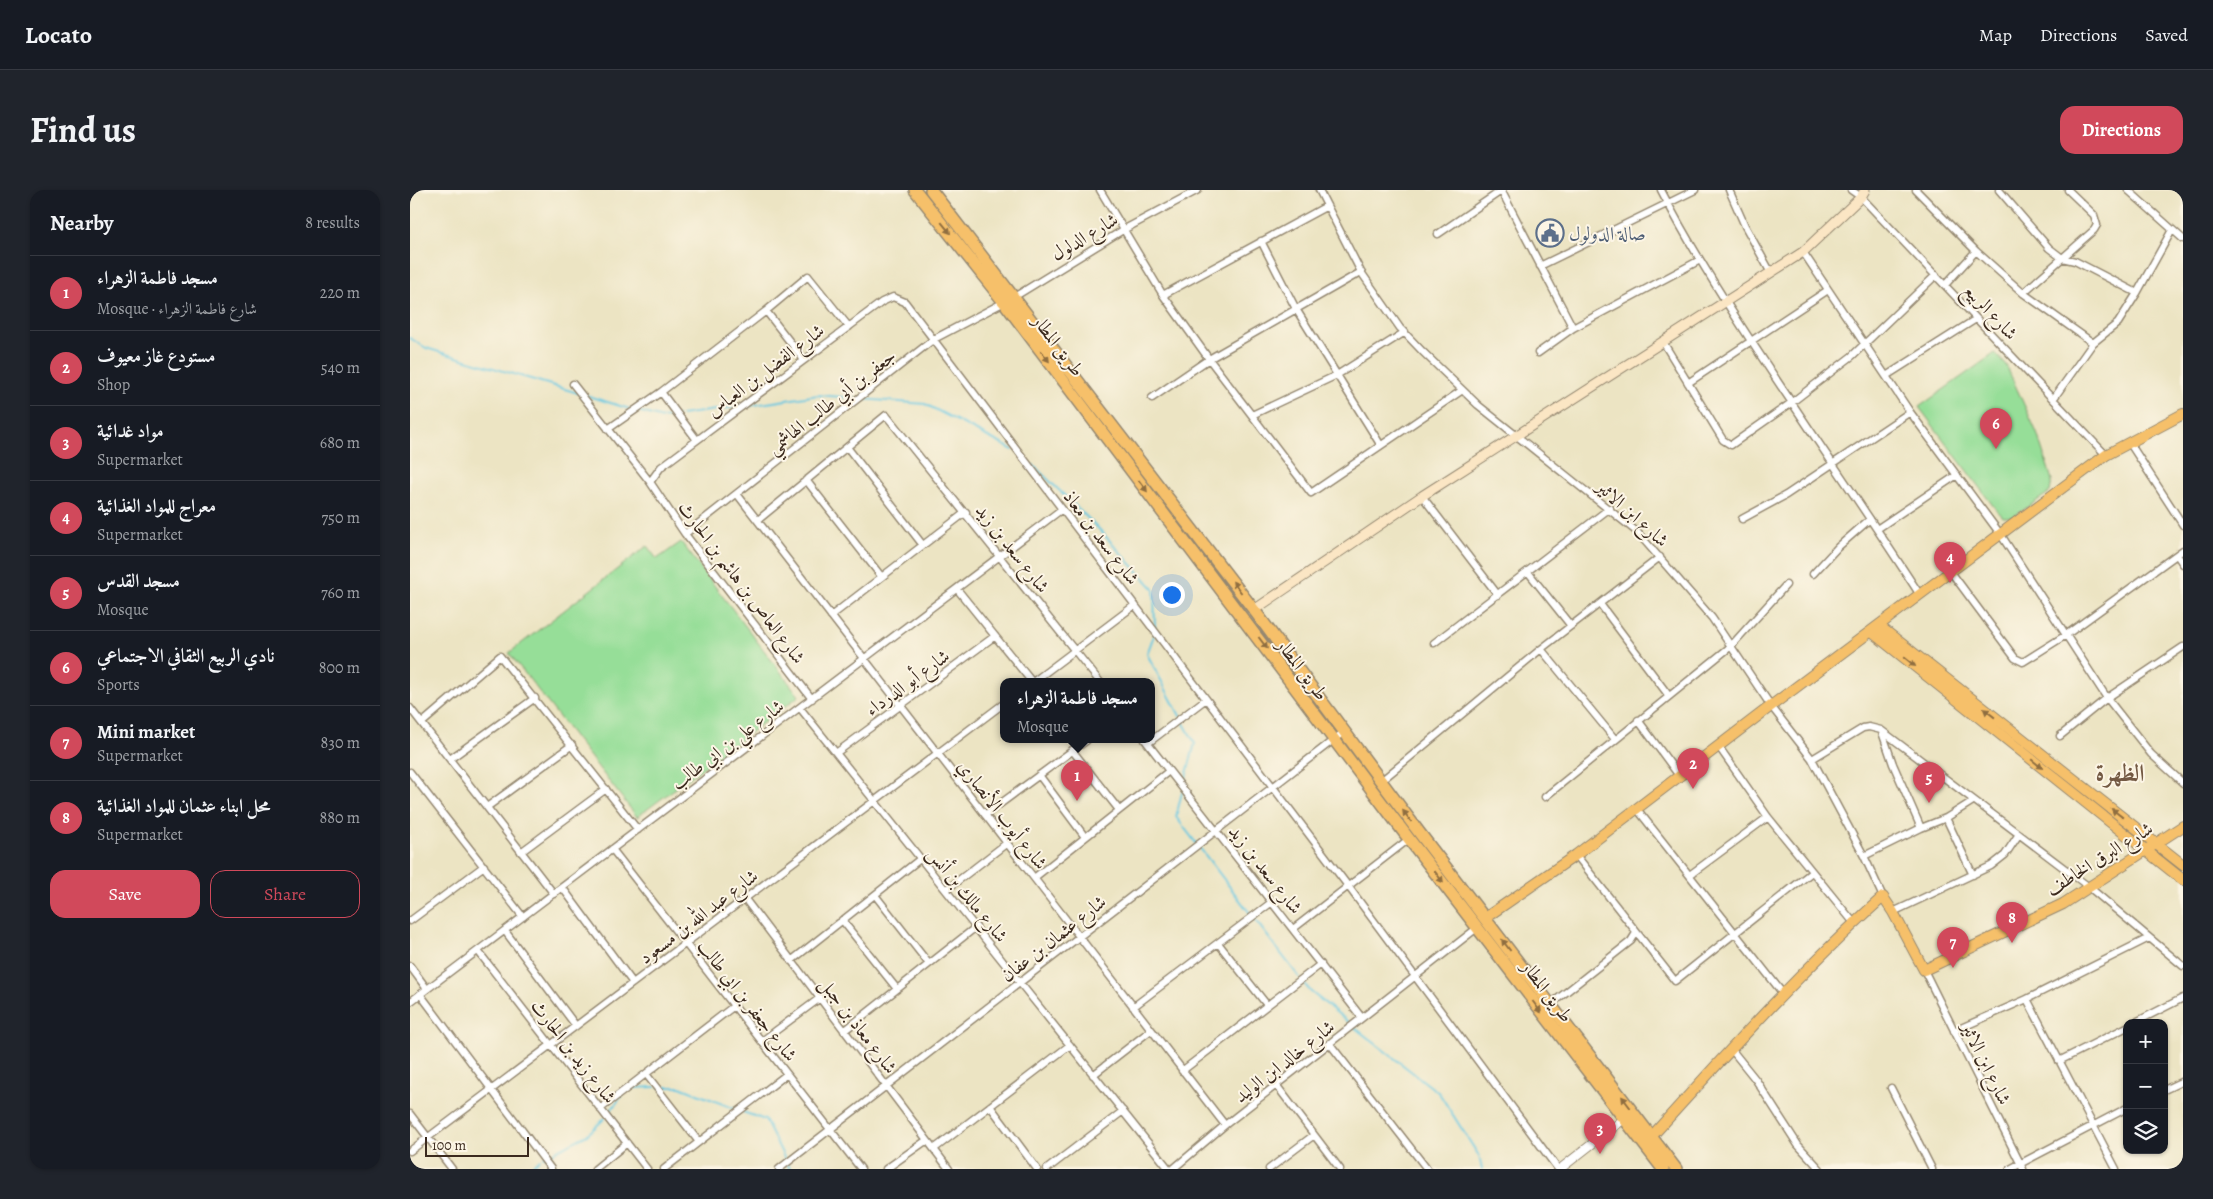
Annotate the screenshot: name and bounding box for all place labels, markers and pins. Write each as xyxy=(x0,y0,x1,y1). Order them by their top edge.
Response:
public building icon: صالة الدولول xyxy=(1535,218,1565,248)
place label: صالة الدولول xyxy=(1569,221,1646,247)
pin: 6 xyxy=(1980,408,2012,449)
pin: 4 xyxy=(1934,542,1966,583)
pin: 2 xyxy=(1677,748,1709,789)
pin: 1 xyxy=(1061,760,1093,801)
pin: 5 xyxy=(1913,762,1945,803)
pin: 8 xyxy=(1996,902,2028,943)
pin: 7 xyxy=(1937,927,1969,968)
pin: 3 xyxy=(1584,1113,1616,1154)

